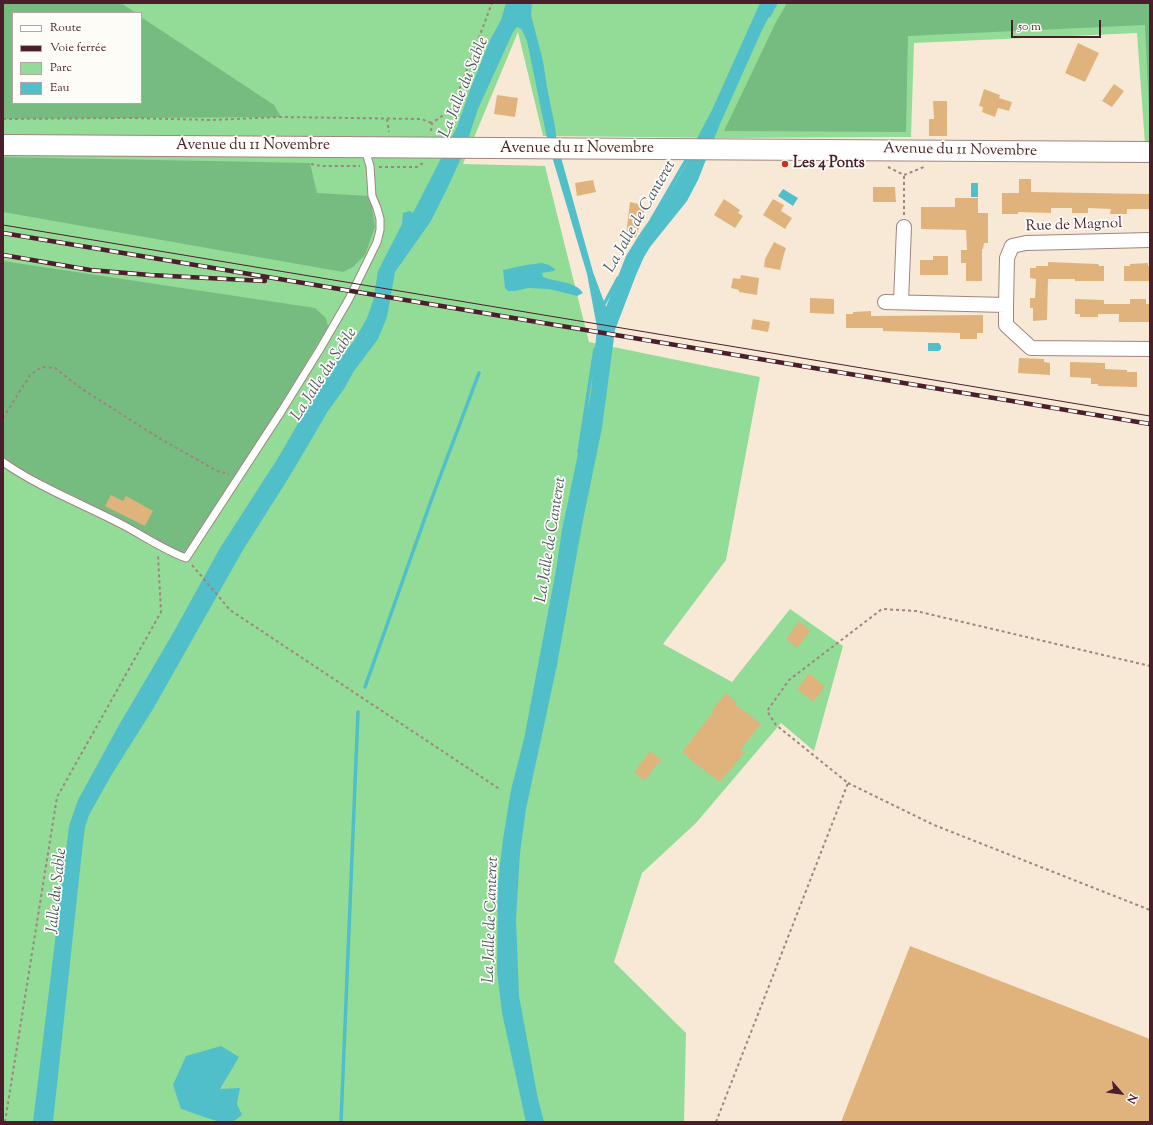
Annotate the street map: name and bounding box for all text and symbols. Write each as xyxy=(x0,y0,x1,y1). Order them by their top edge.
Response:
legend xyxy=(12,12,142,104)
scale bar xyxy=(1013,12,1103,38)
text: 50 m xyxy=(1018,18,1041,36)
text: Route xyxy=(50,19,81,37)
water label: La Jalle du Sable xyxy=(436,35,494,141)
text: Voie ferrée xyxy=(50,39,106,57)
text: Parc xyxy=(50,59,72,77)
text: Eau xyxy=(50,79,70,97)
street label: Avenue du 11 Novembre xyxy=(176,137,330,155)
street label: Avenue du 11 Novembre xyxy=(500,140,654,158)
street label: Avenue du 11 Novembre xyxy=(883,141,1037,161)
place label: Les 4 Ponts xyxy=(793,155,865,173)
water label: La Jalle de Canteret xyxy=(601,157,681,277)
marker: Les 4 Ponts xyxy=(780,159,790,169)
street label: Rue de Magnol xyxy=(1025,215,1123,237)
water label: La Jalle du Sable xyxy=(288,325,362,425)
water label: La Jalle de Canteret xyxy=(533,476,571,604)
water label: Jalle du Sable xyxy=(44,847,72,935)
water label: La Jalle de Canteret xyxy=(480,856,504,984)
north arrow xyxy=(1101,1073,1141,1113)
text: N xyxy=(1122,1091,1141,1106)

